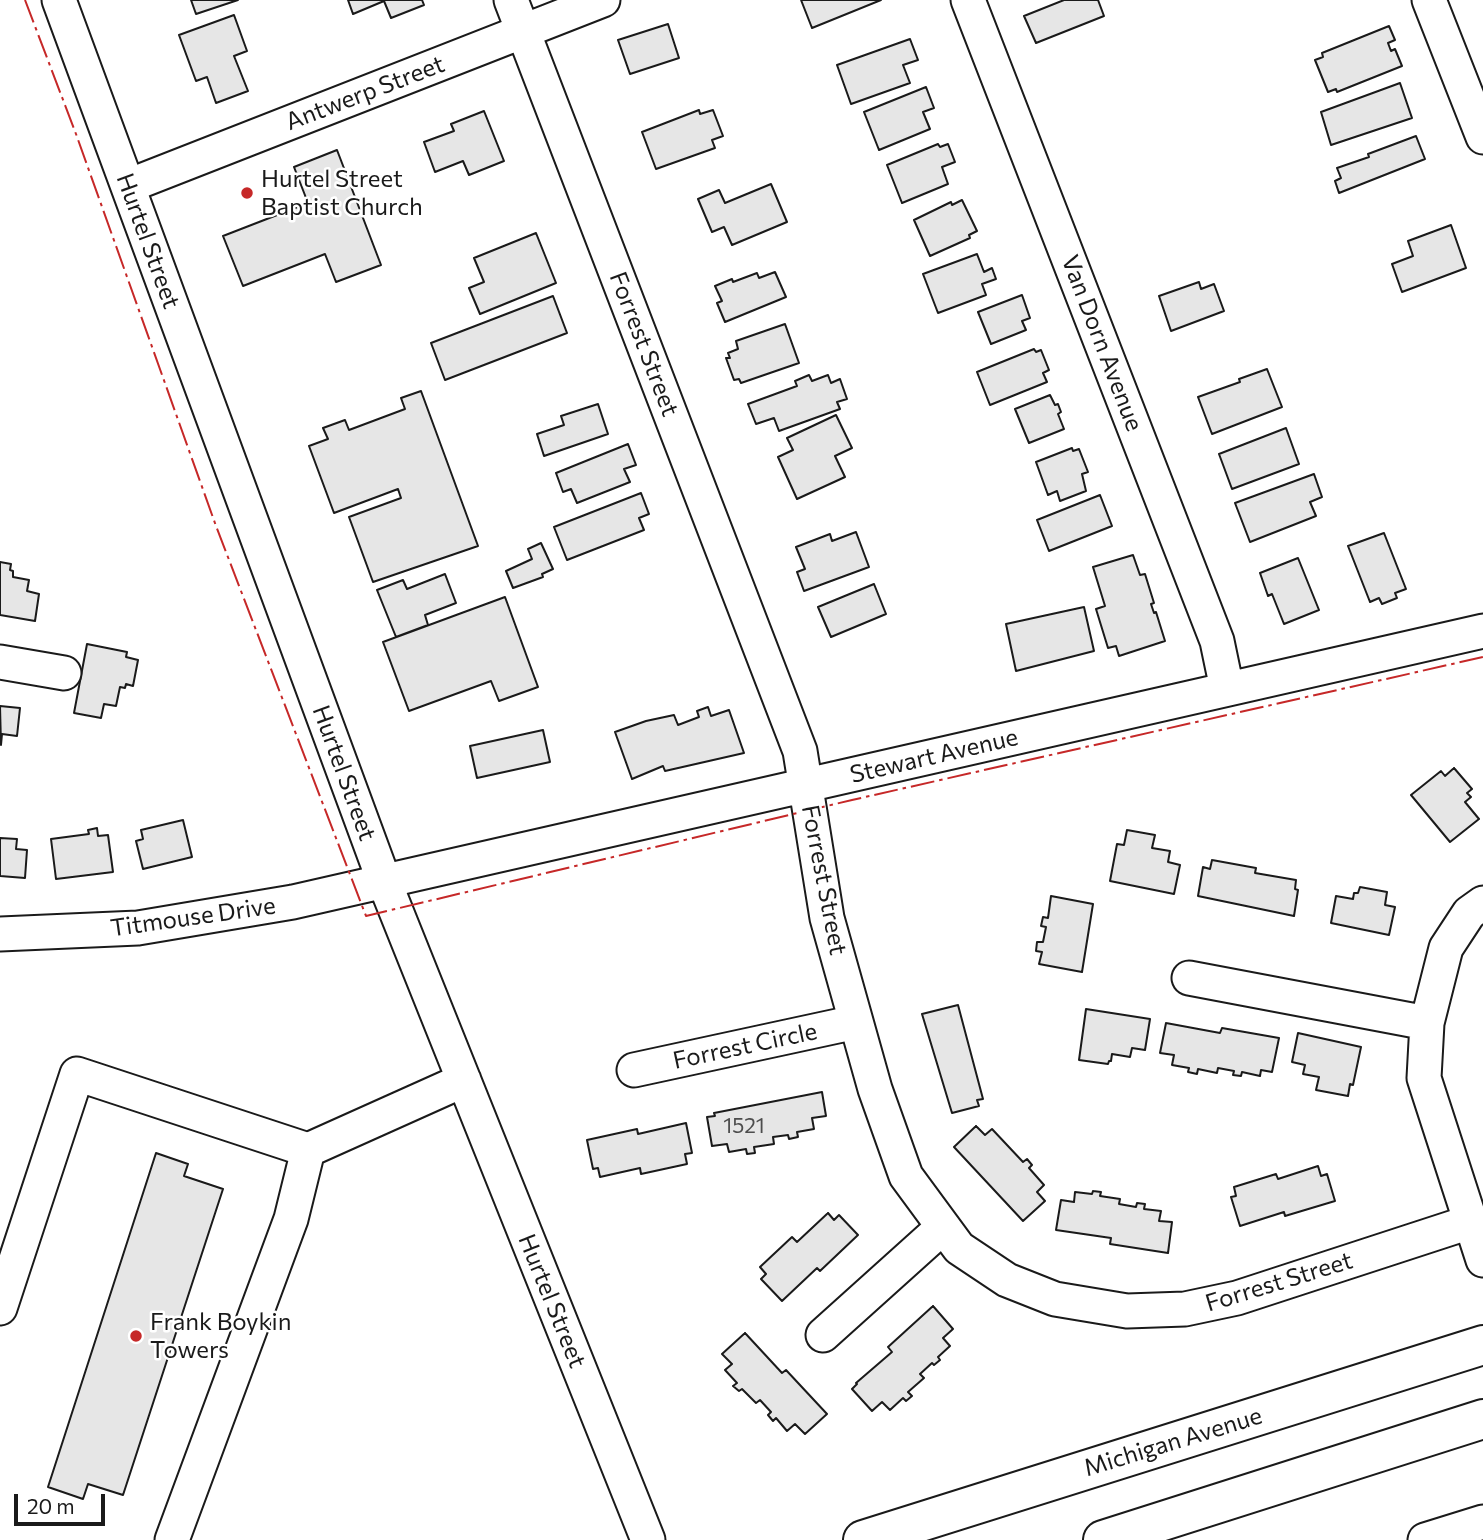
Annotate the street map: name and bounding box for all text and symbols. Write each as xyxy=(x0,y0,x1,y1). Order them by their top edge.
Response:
street label: Antwerp Street xyxy=(282,49,448,137)
place label: Hurtel Street Baptist Church xyxy=(261,165,423,221)
street label: Hurtel Street xyxy=(110,169,186,313)
marker: Hurtel Street Baptist Church xyxy=(239,185,255,201)
street label: Van Dorn Avenue xyxy=(1055,251,1149,435)
street label: Forrest Street xyxy=(603,268,685,420)
street label: Hurtel Street xyxy=(306,701,382,845)
street label: Stewart Avenue xyxy=(847,723,1021,789)
street label: Forrest Street xyxy=(795,803,853,957)
street label: Titmouse Drive xyxy=(109,891,277,943)
street label: Forrest Circle xyxy=(670,1017,820,1075)
house number: 1521 xyxy=(723,1113,765,1139)
street label: Hurtel Street xyxy=(512,1230,592,1372)
street label: Forrest Street xyxy=(1202,1246,1356,1318)
place label: Frank Boykin Towers xyxy=(150,1308,291,1364)
marker: Frank Boykin Towers xyxy=(128,1328,144,1344)
street label: Michigan Avenue xyxy=(1080,1401,1266,1483)
scale bar xyxy=(18,1480,108,1524)
text: 20 m xyxy=(27,1493,75,1518)

